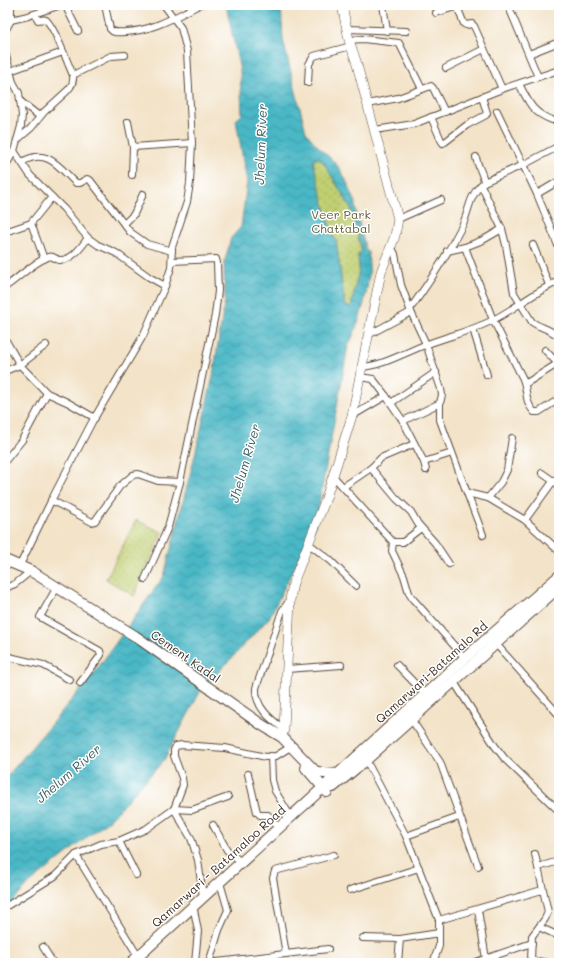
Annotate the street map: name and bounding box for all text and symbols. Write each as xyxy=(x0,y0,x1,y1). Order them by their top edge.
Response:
water label: Jhelum River xyxy=(250,103,270,185)
park label: Veer Park Chattabal xyxy=(311,206,371,236)
water label: Jhelum River xyxy=(225,421,263,504)
street label: Qamarwari-Batamalo Rd xyxy=(372,617,491,727)
street label: Cement Kadal xyxy=(148,626,224,686)
water label: Jhelum River xyxy=(32,740,105,806)
street label: Qamarwari - Batamaloo Road xyxy=(148,801,289,930)

